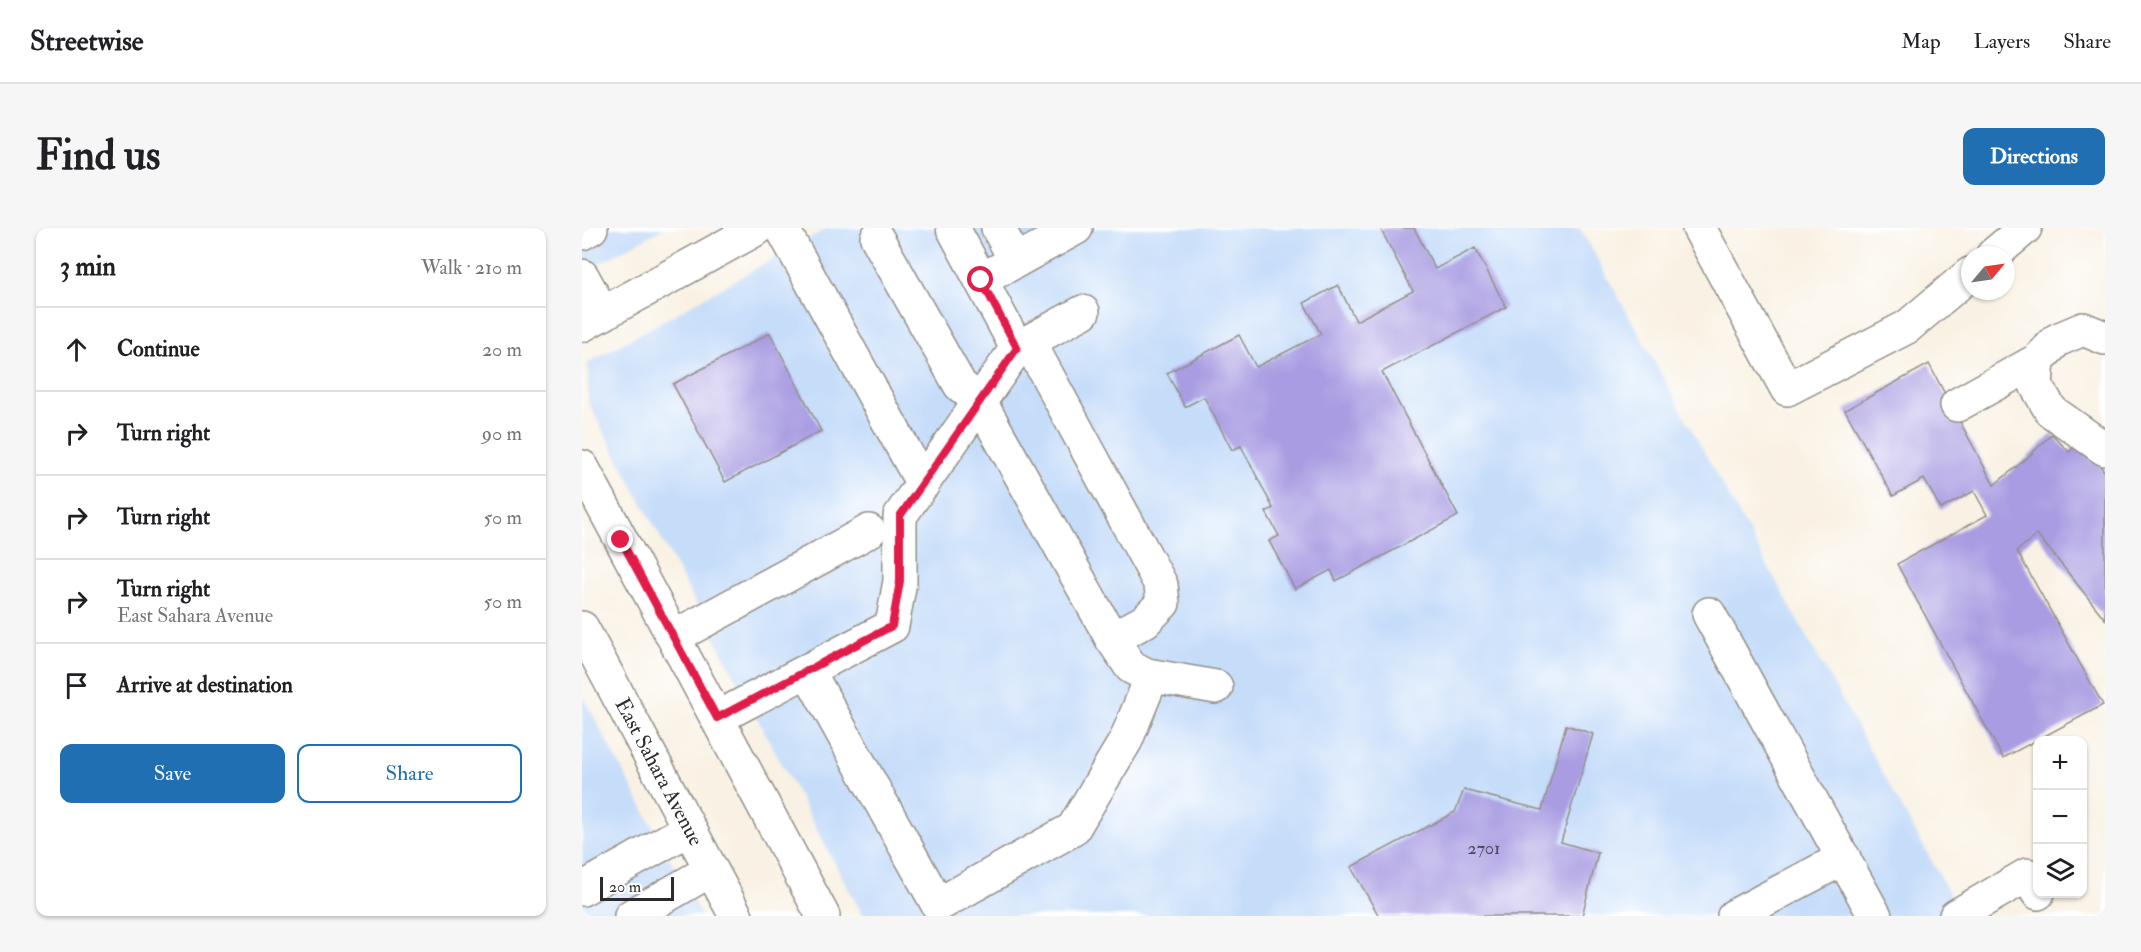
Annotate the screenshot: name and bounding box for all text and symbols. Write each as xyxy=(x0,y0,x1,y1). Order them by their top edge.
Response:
text: Streetwise xyxy=(30,24,144,59)
text: Map xyxy=(1901,28,1941,55)
text: Layers xyxy=(1974,28,2030,55)
text: Share xyxy=(2063,28,2111,55)
button: Directions xyxy=(1963,128,2105,185)
text: Find us xyxy=(36,130,160,182)
north arrow xyxy=(1961,246,2015,300)
text: 3 min xyxy=(60,251,116,283)
text: Walk · 210 m xyxy=(421,255,522,280)
route start xyxy=(967,266,993,292)
icon: ahead xyxy=(60,333,93,366)
text: Continue xyxy=(117,335,200,363)
text: 20 m xyxy=(482,337,522,362)
icon: right xyxy=(60,417,93,450)
text: Turn right xyxy=(117,419,210,447)
text: 90 m xyxy=(482,421,522,446)
icon: right xyxy=(60,501,93,534)
text: Turn right xyxy=(117,503,210,531)
text: 50 m xyxy=(483,505,522,530)
route end xyxy=(607,526,633,552)
text: Turn right xyxy=(117,575,210,603)
icon: right xyxy=(60,585,93,618)
text: 50 m xyxy=(483,589,522,614)
text: East Sahara Avenue xyxy=(117,603,273,628)
icon: arrive xyxy=(60,669,93,702)
text: Arrive at destination xyxy=(117,671,293,699)
street label: East Sahara Avenue xyxy=(609,693,709,851)
map controls xyxy=(2033,736,2087,898)
button: + xyxy=(2033,736,2087,790)
button: Save xyxy=(60,744,285,803)
button: Share xyxy=(297,744,522,803)
button: − xyxy=(2033,790,2087,844)
house number: 2701 xyxy=(1468,837,1500,860)
button: layers xyxy=(2033,844,2087,898)
scale bar xyxy=(600,874,674,902)
text: 20 m xyxy=(609,877,641,897)

